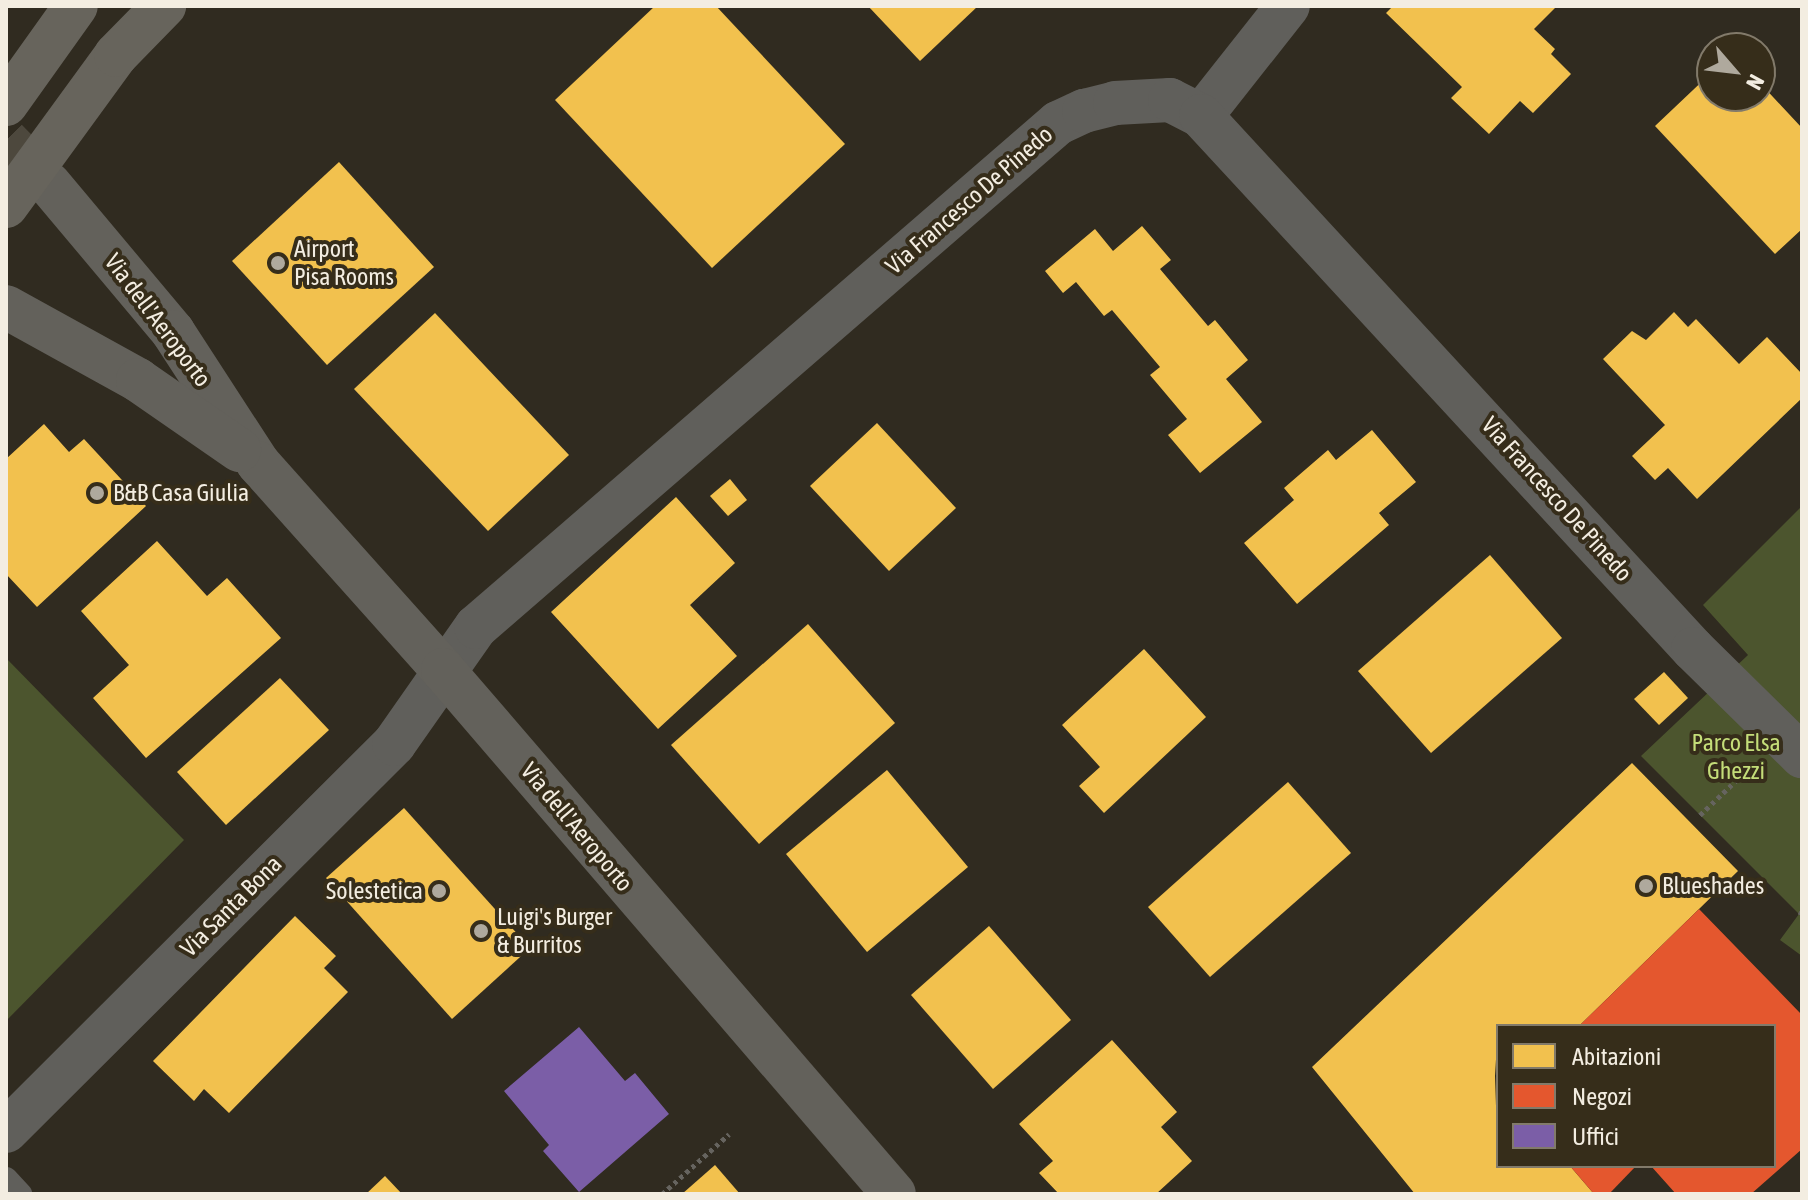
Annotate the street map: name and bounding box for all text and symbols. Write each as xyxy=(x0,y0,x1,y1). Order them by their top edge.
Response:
north arrow xyxy=(1696,32,1776,112)
text: N xyxy=(1741,70,1770,94)
street label: Via Francesco De Pinedo xyxy=(880,120,1058,280)
place label: Airport Pisa Rooms xyxy=(294,235,394,291)
street label: Via dell'Aeroporto xyxy=(99,248,217,392)
marker: Airport Pisa Rooms xyxy=(269,254,287,272)
street label: Via Francesco De Pinedo xyxy=(1476,411,1638,587)
place label: B&B Casa Giulia xyxy=(113,479,249,507)
marker: B&B Casa Giulia xyxy=(88,484,106,502)
park label: Parco Elsa Ghezzi xyxy=(1691,729,1781,785)
street label: Via dell'Aeroporto xyxy=(515,757,639,897)
street label: Via Santa Bona xyxy=(174,849,288,963)
place label: Blueshades xyxy=(1662,872,1764,900)
place label: Solestetica xyxy=(326,877,423,905)
marker: Blueshades xyxy=(1637,877,1655,895)
marker: Solestetica xyxy=(430,882,448,900)
place label: Luigi's Burger & Burritos xyxy=(497,903,612,959)
marker: Luigi's Burger & Burritos xyxy=(472,922,490,940)
legend xyxy=(1496,1024,1776,1168)
text: Abitazioni xyxy=(1572,1043,1661,1070)
text: Negozi xyxy=(1572,1083,1632,1110)
text: Uffici xyxy=(1572,1123,1619,1150)

